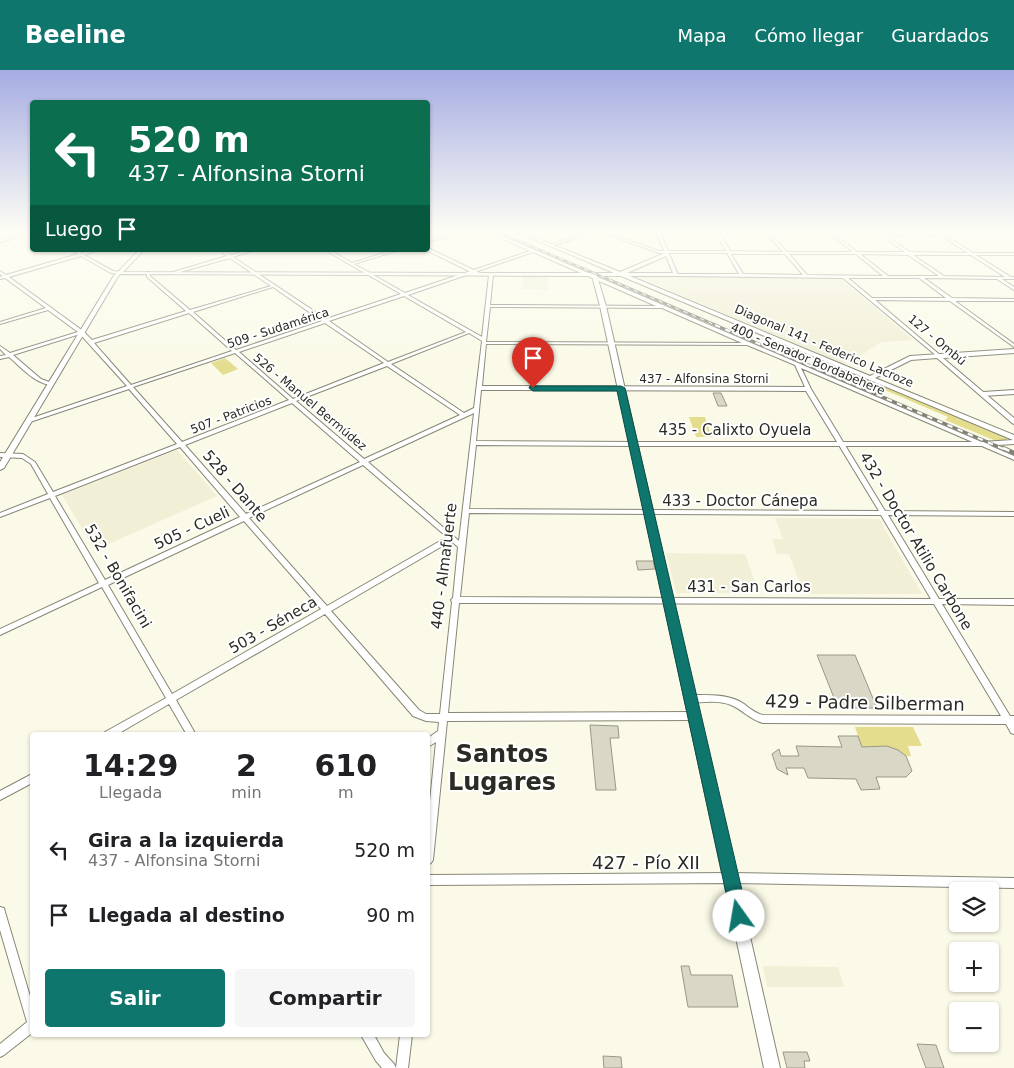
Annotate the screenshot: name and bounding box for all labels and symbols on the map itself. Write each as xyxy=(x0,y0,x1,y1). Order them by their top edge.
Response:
street label: Diagonal 141 - Federico Lacroze xyxy=(733,302,915,390)
street label: 509 - Sudamérica xyxy=(225,305,331,351)
street label: 127 - Ombú xyxy=(905,312,969,368)
street label: 400 - Senador Bordabehere xyxy=(729,320,887,398)
pin xyxy=(512,337,554,388)
street label: 526 - Manuel Bermúdez xyxy=(251,351,369,453)
street label: 437 - Alfonsina Storni xyxy=(639,372,769,386)
street label: 507 - Patricios xyxy=(189,393,273,437)
street label: 435 - Calixto Oyuela xyxy=(658,421,812,439)
street label: 528 - Dante xyxy=(199,447,271,525)
street label: 432 - Doctor Atilio Carbone xyxy=(856,449,976,633)
street label: 433 - Doctor Cánepa xyxy=(662,492,818,510)
street label: 440 - Almafuerte xyxy=(427,502,461,630)
street label: 505 - Cueli xyxy=(151,503,233,553)
street label: 532 - Bonifacini xyxy=(81,521,155,631)
street label: 431 - San Carlos xyxy=(687,578,811,596)
street label: 503 - Séneca xyxy=(226,593,320,657)
street label: 429 - Padre Silberman xyxy=(765,690,965,715)
district label: Santos Lugares xyxy=(448,740,556,796)
street label: 427 - Pío XII xyxy=(592,852,700,873)
position arrow xyxy=(712,889,764,941)

